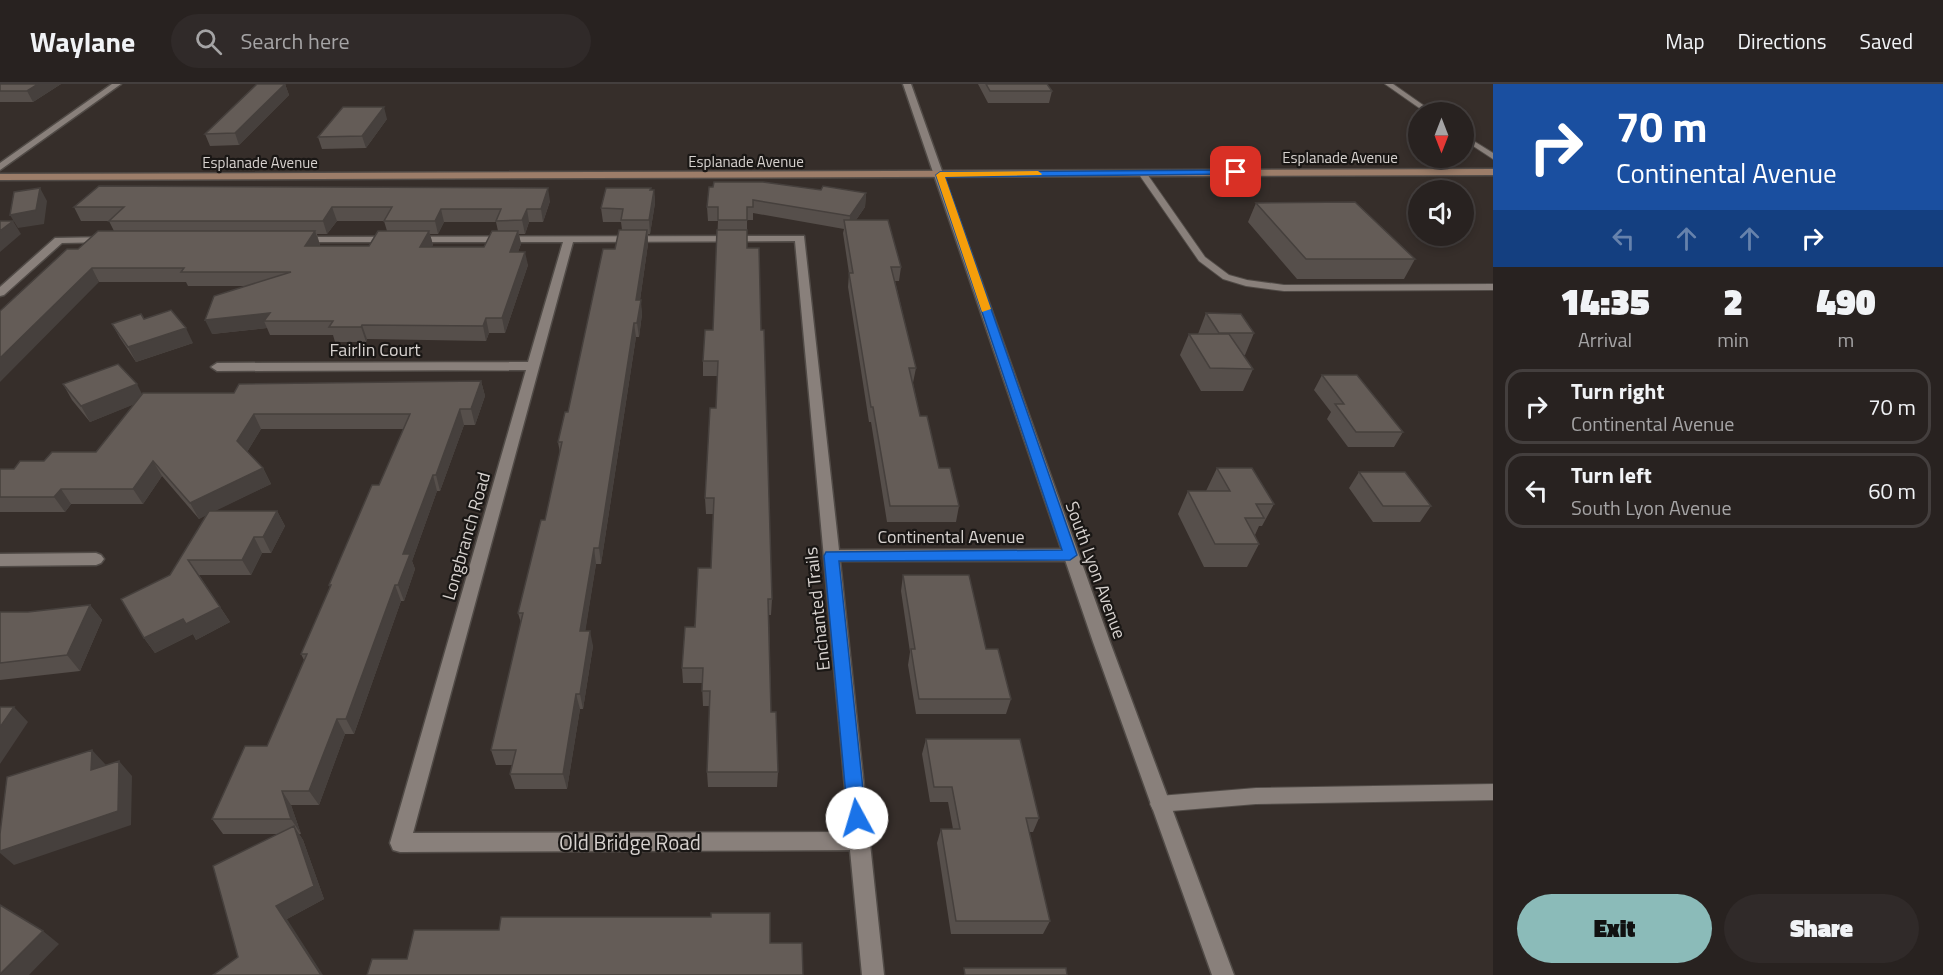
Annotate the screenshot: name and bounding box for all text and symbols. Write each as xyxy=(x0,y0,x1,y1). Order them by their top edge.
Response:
search box xyxy=(171,14,591,68)
text: Waylane xyxy=(30,20,135,63)
text: Search here xyxy=(240,24,350,58)
icon: search xyxy=(192,25,225,58)
text: Map xyxy=(1665,25,1705,57)
text: Directions xyxy=(1738,25,1827,57)
text: Saved xyxy=(1860,25,1913,57)
text: 70 m xyxy=(1616,94,1708,158)
north arrow xyxy=(1408,102,1474,168)
map controls xyxy=(1408,102,1474,246)
icon: right xyxy=(1517,108,1595,186)
pin xyxy=(1210,146,1261,197)
street label: Esplanade Avenue xyxy=(1282,146,1398,169)
street label: Esplanade Avenue xyxy=(688,150,804,173)
street label: Esplanade Avenue xyxy=(202,151,318,174)
text: Continental Avenue xyxy=(1616,152,1837,193)
icon: arrive xyxy=(1219,155,1252,188)
button: sound xyxy=(1408,180,1474,246)
icon: left xyxy=(1607,222,1640,255)
icon: ahead xyxy=(1670,222,1703,255)
icon: ahead xyxy=(1733,222,1766,255)
icon: right xyxy=(1796,222,1829,255)
text: 14:35 xyxy=(1560,274,1650,329)
text: 2 xyxy=(1723,274,1743,329)
text: 490 xyxy=(1816,274,1876,329)
text: Arrival xyxy=(1578,324,1632,355)
text: min xyxy=(1717,324,1749,355)
text: m xyxy=(1838,324,1854,355)
street label: Fairlin Court xyxy=(329,336,421,363)
text: Turn right xyxy=(1571,374,1665,408)
icon: right xyxy=(1520,390,1553,423)
text: 70 m xyxy=(1868,390,1916,424)
text: Continental Avenue xyxy=(1571,408,1734,439)
text: Turn left xyxy=(1571,458,1652,492)
street label: Longbranch Road xyxy=(435,469,497,603)
icon: left xyxy=(1520,474,1553,507)
text: 60 m xyxy=(1868,474,1916,508)
text: South Lyon Avenue xyxy=(1571,492,1732,523)
street label: South Lyon Avenue xyxy=(1059,497,1133,643)
street label: Continental Avenue xyxy=(877,523,1025,550)
street label: Enchanted Trails xyxy=(797,546,837,672)
position arrow xyxy=(825,786,889,850)
street label: Old Bridge Road xyxy=(559,826,701,858)
button: Exit xyxy=(1517,894,1712,963)
button: Share xyxy=(1724,894,1919,963)

